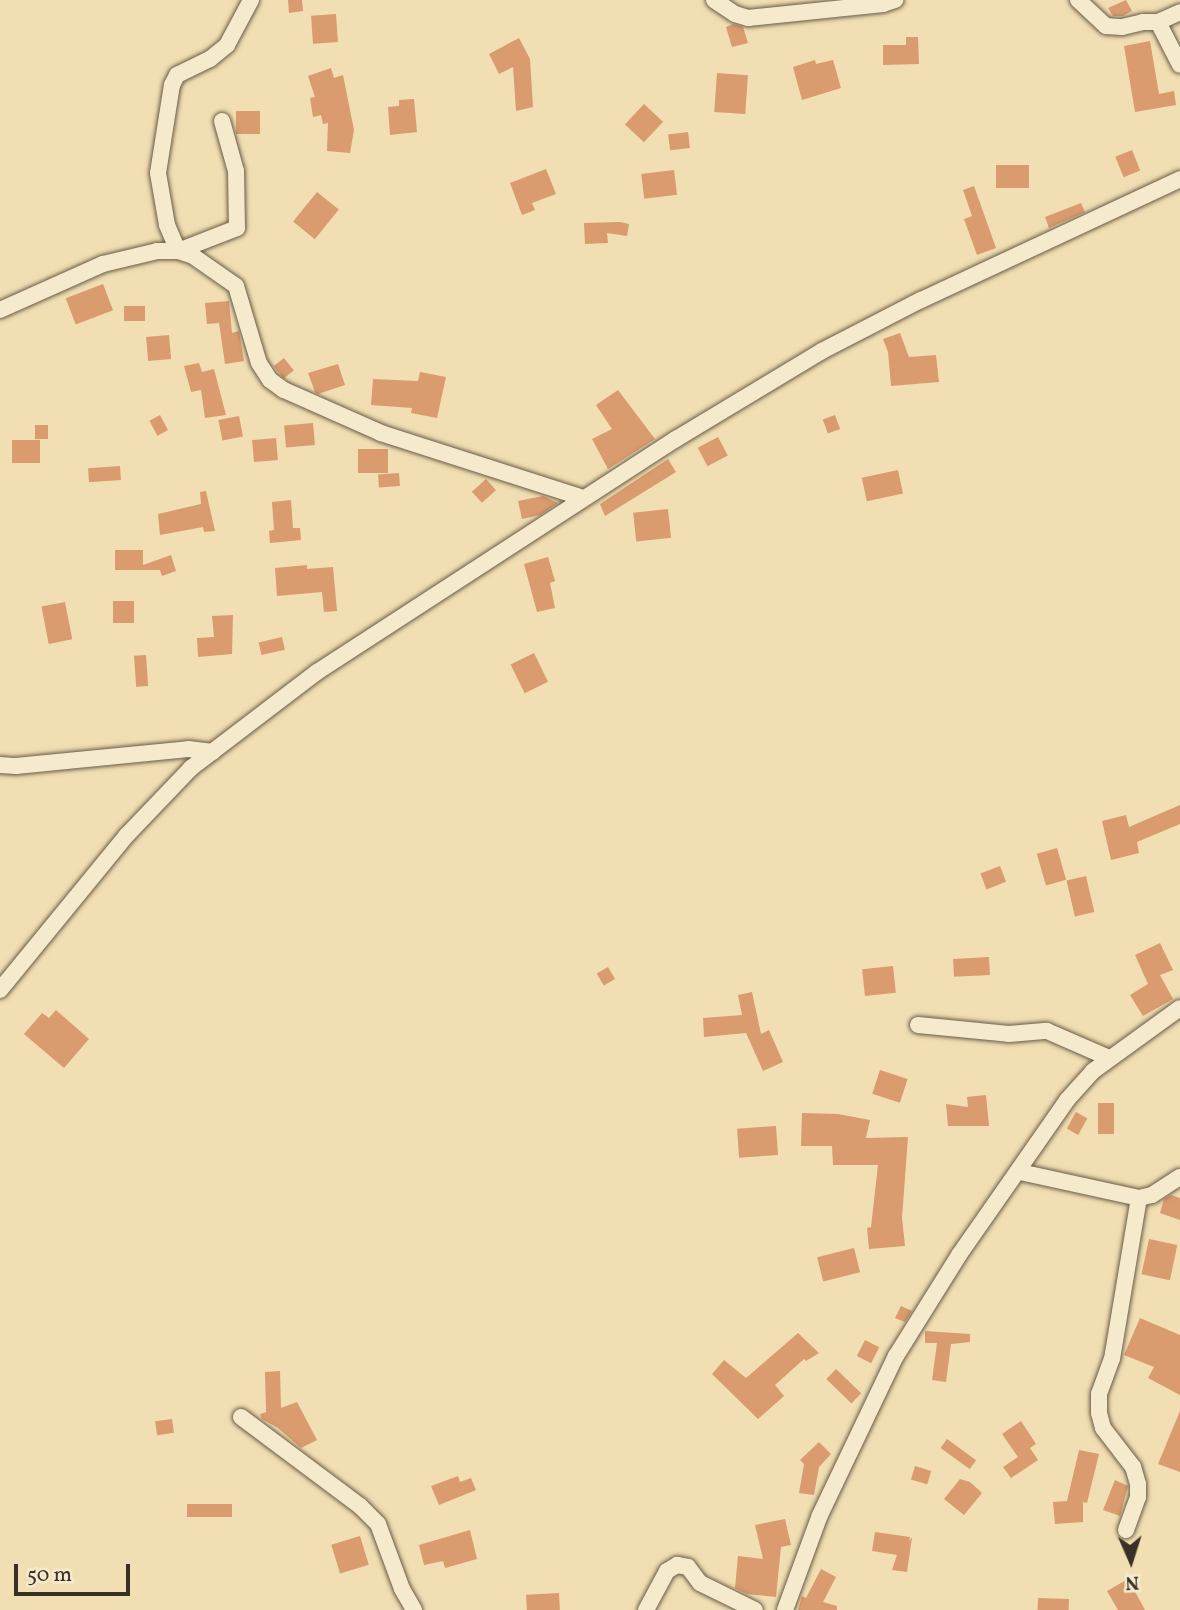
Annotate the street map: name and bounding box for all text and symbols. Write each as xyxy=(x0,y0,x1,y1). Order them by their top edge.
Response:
north arrow xyxy=(1096,1526,1166,1596)
scale bar xyxy=(18,1550,133,1594)
text: 50 m xyxy=(27,1561,72,1590)
text: N xyxy=(1125,1569,1140,1595)

